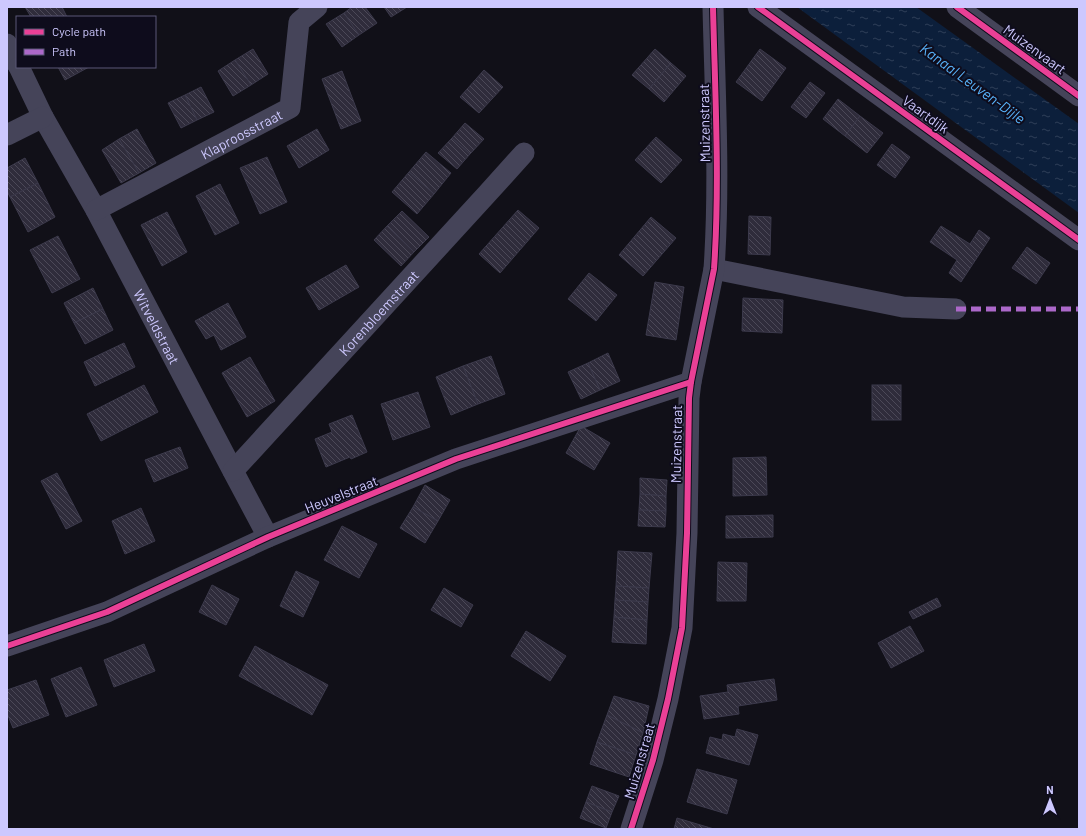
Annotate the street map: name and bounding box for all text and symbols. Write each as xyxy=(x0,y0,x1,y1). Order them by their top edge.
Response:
legend xyxy=(16,16,156,68)
street label: Muizenvaart xyxy=(1000,21,1070,77)
text: Cycle path xyxy=(52,24,106,38)
water label: Kanaal Leuven-Dijle xyxy=(917,39,1029,127)
text: Path xyxy=(52,44,76,58)
street label: Muizenstraat xyxy=(695,84,713,162)
street label: Vaartdijk xyxy=(899,91,953,137)
street label: Klaproosstraat xyxy=(197,105,285,162)
street label: Korenbloemstraat xyxy=(335,266,422,359)
street label: Witveldstraat xyxy=(131,286,184,367)
street label: Muizenstraat xyxy=(667,405,685,483)
street label: Heuvelstraat xyxy=(302,472,380,516)
street label: Muizenstraat xyxy=(620,721,658,801)
north arrow xyxy=(1030,780,1070,820)
text: N xyxy=(1046,783,1054,796)

